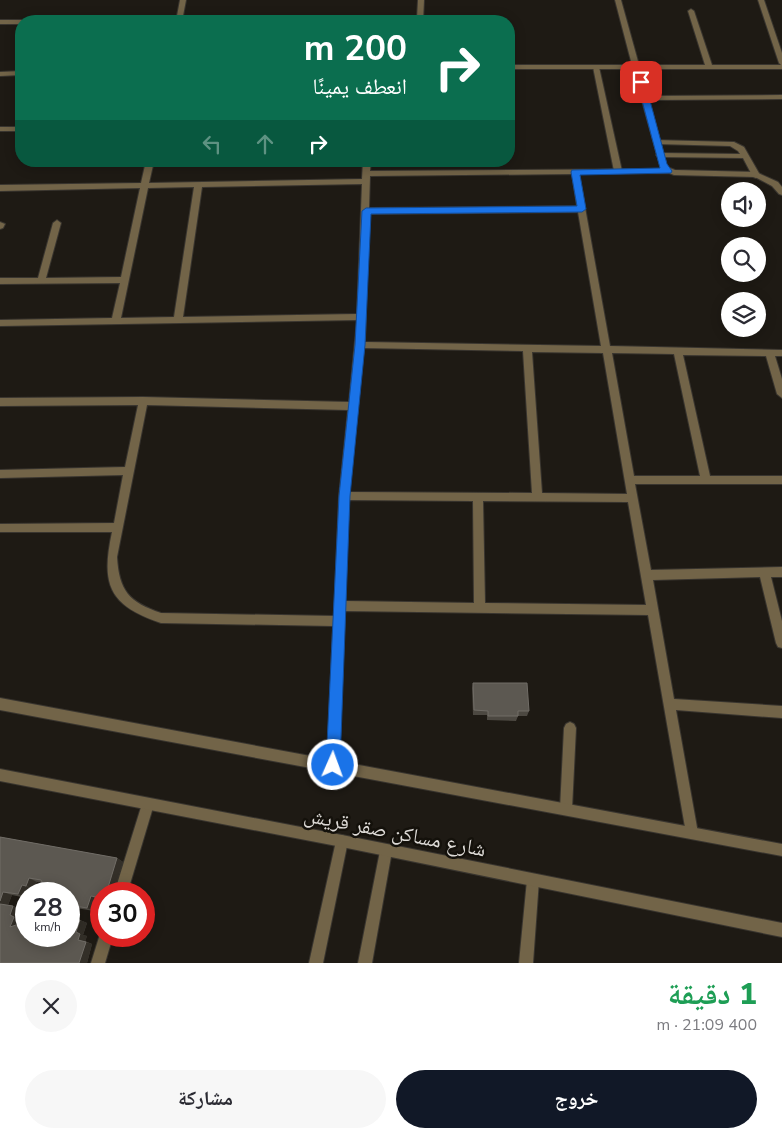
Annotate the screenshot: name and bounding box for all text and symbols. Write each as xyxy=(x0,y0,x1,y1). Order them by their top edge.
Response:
text: 200 m xyxy=(304,25,407,72)
icon: right xyxy=(425,35,490,100)
pin xyxy=(620,61,662,103)
icon: arrive xyxy=(627,68,655,96)
text: انعطف يمينًا xyxy=(313,72,407,102)
icon: left xyxy=(198,130,226,158)
icon: ahead xyxy=(251,130,279,158)
icon: right xyxy=(304,130,332,158)
map controls xyxy=(721,182,766,337)
button: sound xyxy=(721,182,766,227)
button: search xyxy=(721,237,766,282)
button: layers xyxy=(721,292,766,337)
position arrow xyxy=(306,738,358,790)
street label: شارع مساكن صقر قريش xyxy=(302,801,488,863)
speed limit sign: 30 xyxy=(90,882,155,947)
text: 28 xyxy=(32,891,63,925)
text: km/h xyxy=(34,919,61,935)
text: 1 دقيقة xyxy=(668,974,757,1015)
button: close xyxy=(25,980,77,1032)
text: 400 m · 21:09 xyxy=(656,1014,757,1036)
button: مشاركة xyxy=(25,1070,386,1128)
button: خروج xyxy=(396,1070,757,1128)

